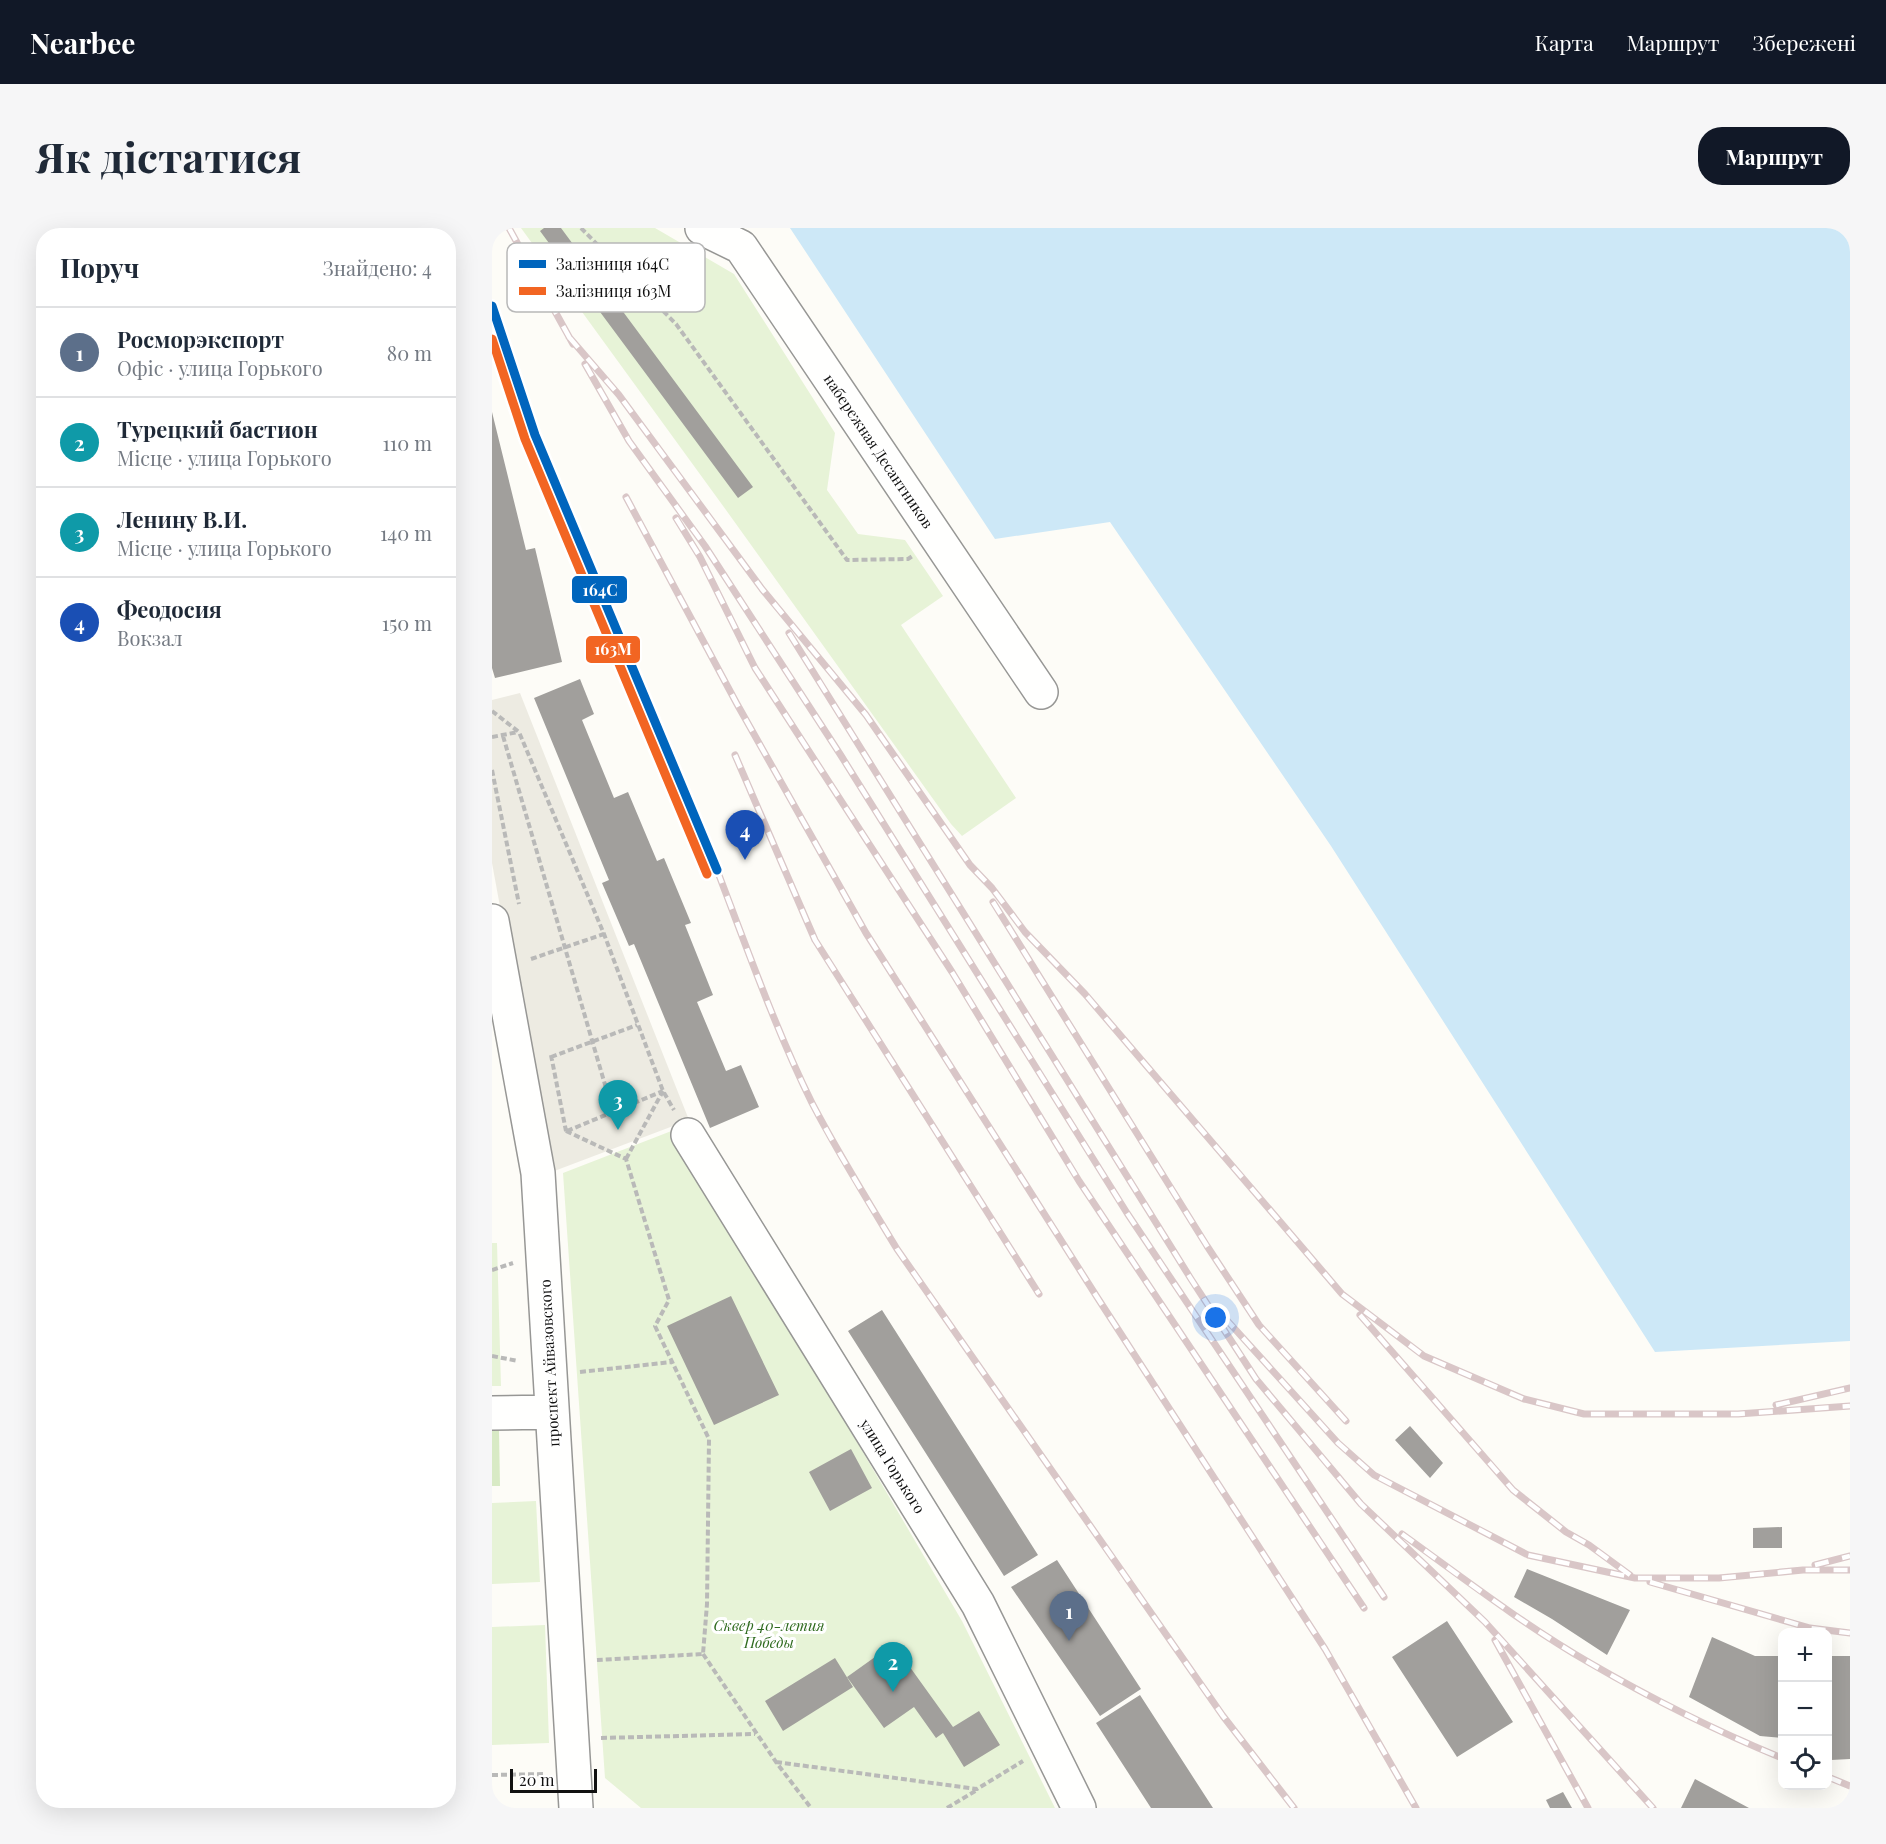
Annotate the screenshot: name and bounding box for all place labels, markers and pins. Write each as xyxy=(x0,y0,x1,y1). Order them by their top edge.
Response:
pin: 4 xyxy=(726,810,764,860)
pin: 3 xyxy=(598,1080,638,1130)
pin: 1 xyxy=(1050,1592,1088,1641)
pin: 2 xyxy=(874,1642,912,1692)

